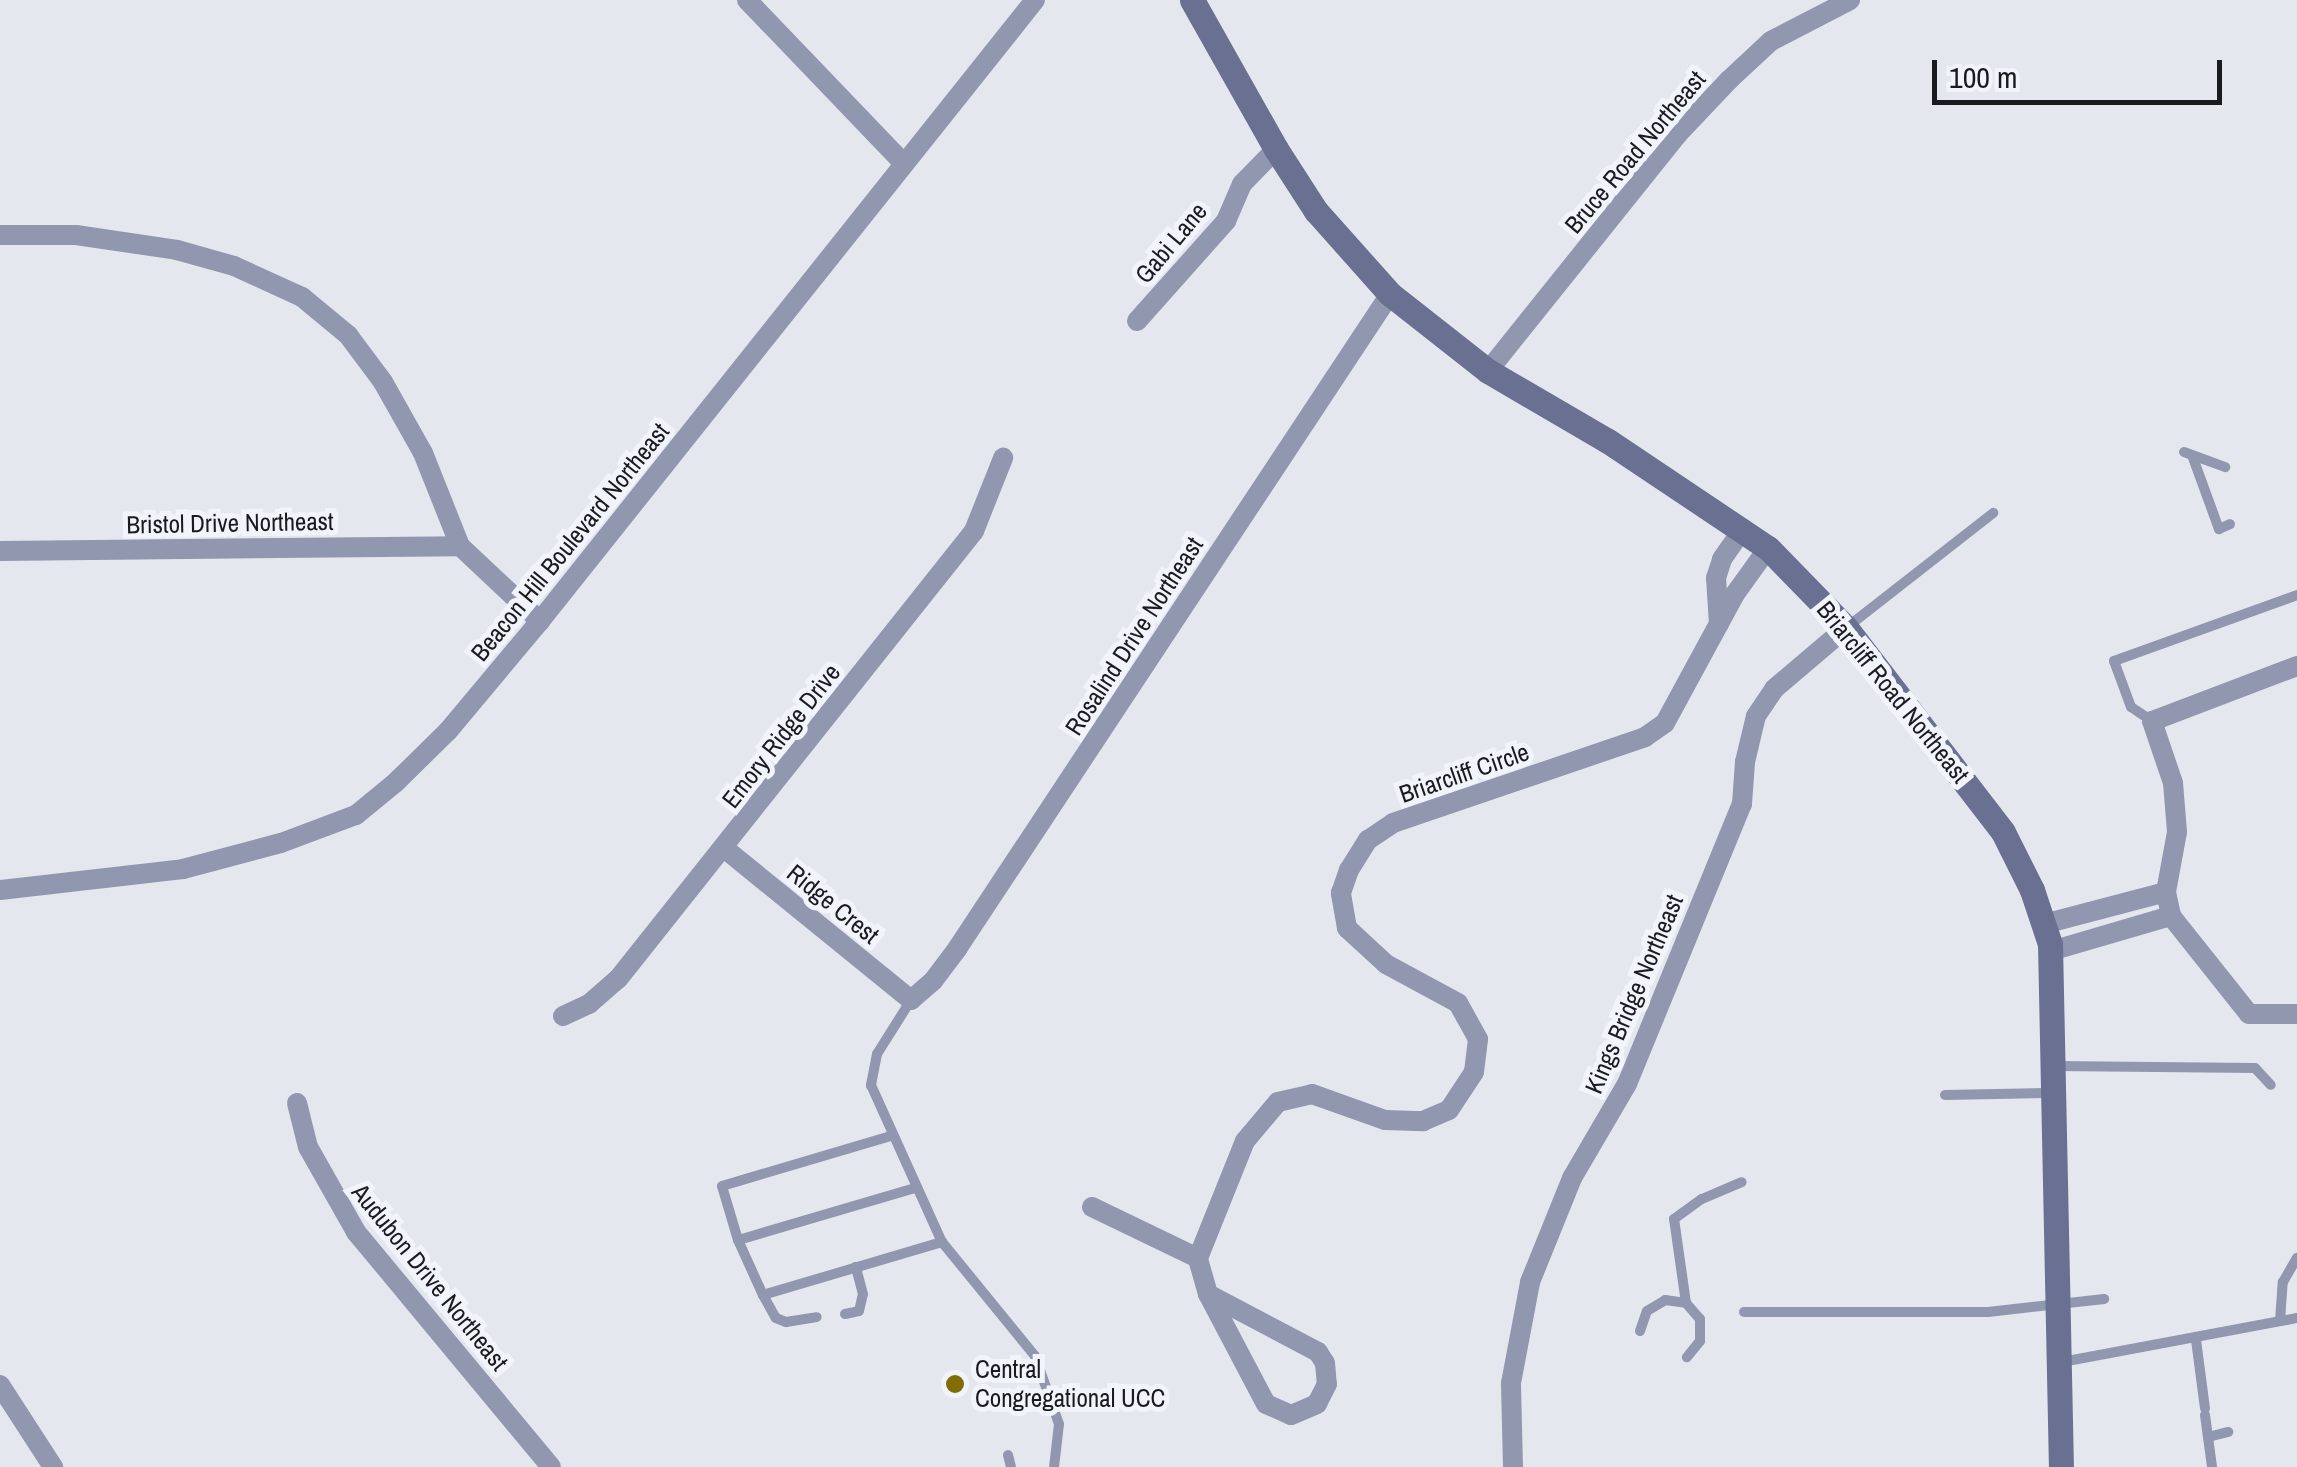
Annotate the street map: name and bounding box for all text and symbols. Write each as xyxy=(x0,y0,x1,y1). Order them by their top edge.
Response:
scale bar xyxy=(1937,40,2227,102)
text: 100 m xyxy=(1949,57,2017,97)
street label: Bruce Road Northeast xyxy=(1558,65,1712,239)
street label: Gabi Lane xyxy=(1129,197,1213,289)
street label: Beacon Hill Boulevard Northeast xyxy=(465,417,675,667)
street label: Bristol Drive Northeast xyxy=(126,506,334,540)
street label: Rosalind Drive Northeast xyxy=(1059,531,1209,741)
street label: Briarcliff Road Northeast xyxy=(1810,595,1976,789)
street label: Emory Ridge Drive xyxy=(716,658,846,814)
street label: Briarcliff Circle xyxy=(1395,737,1533,809)
street label: Ridge Crest xyxy=(781,858,885,950)
street label: Kings Bridge Northeast xyxy=(1579,890,1689,1098)
street label: Audubon Drive Northeast xyxy=(346,1178,514,1376)
place label: Central Congregational UCC xyxy=(975,1355,1165,1414)
marker: Central Congregational UCC xyxy=(944,1373,966,1395)

